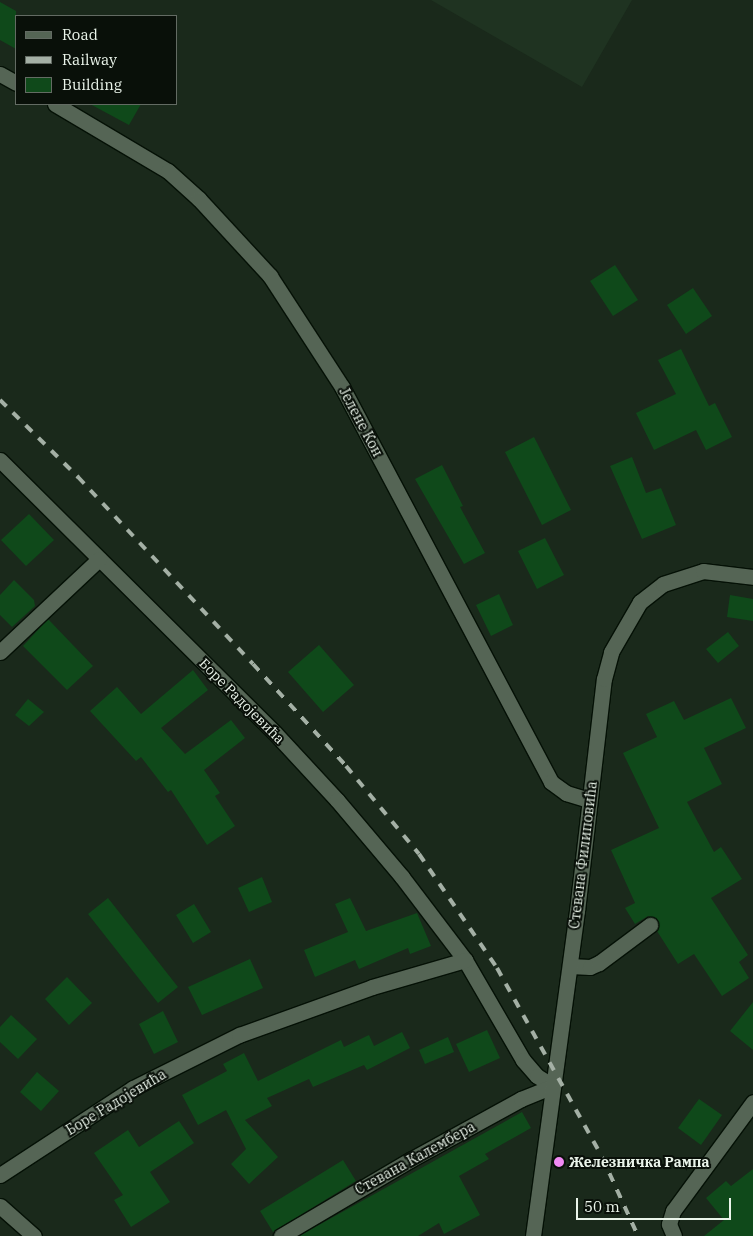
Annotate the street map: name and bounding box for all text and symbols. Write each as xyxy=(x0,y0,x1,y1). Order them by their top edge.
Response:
legend xyxy=(15,15,178,105)
text: Road xyxy=(62,25,98,44)
text: Railway xyxy=(62,50,117,69)
text: Building xyxy=(62,75,122,94)
street label: Јелене Кон xyxy=(336,384,386,460)
street label: Боре Радојевића xyxy=(196,655,288,747)
street label: Стевана Филиповића xyxy=(566,780,600,930)
street label: Боре Радојевића xyxy=(63,1065,169,1139)
street label: Стевана Калембера xyxy=(352,1118,478,1198)
place label: Железничка Рампа xyxy=(569,1154,710,1170)
marker: Железничка Рампа xyxy=(553,1156,565,1168)
scale bar xyxy=(578,1188,733,1220)
text: 50 m xyxy=(584,1197,620,1216)

